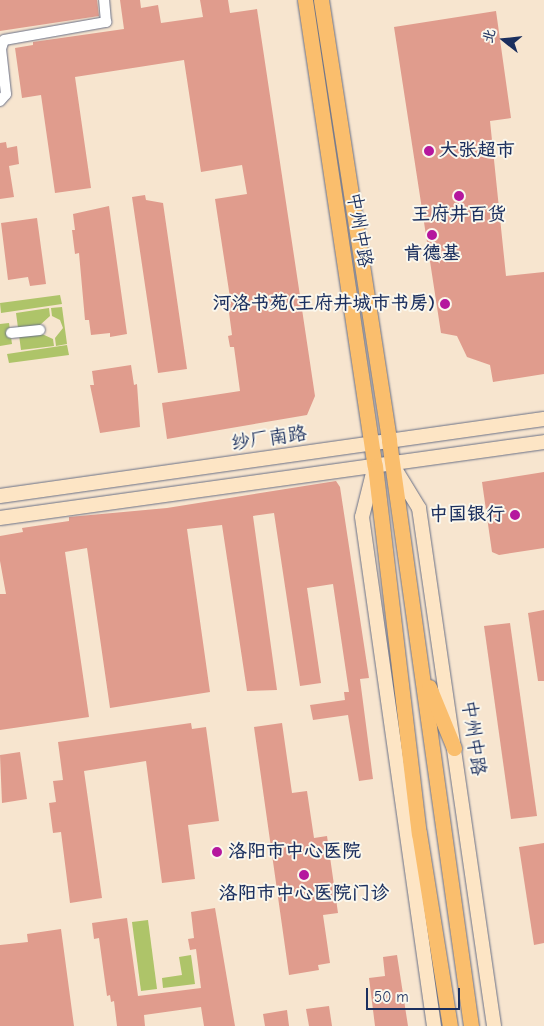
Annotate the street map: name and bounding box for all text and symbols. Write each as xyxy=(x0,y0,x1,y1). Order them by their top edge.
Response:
north arrow xyxy=(479,15,529,65)
text: 北 xyxy=(479,27,499,45)
place label: 大张超市 xyxy=(439,140,515,162)
marker: 大张超市 xyxy=(423,145,435,157)
marker: 王府井百货 xyxy=(453,190,465,202)
street label: 中州中路 xyxy=(342,191,376,269)
place label: 王府井百货 xyxy=(412,204,506,226)
marker: 肯德基 xyxy=(426,229,438,241)
place label: 肯德基 xyxy=(404,243,460,265)
place label: 河洛书苑(王府井城市书房) xyxy=(212,293,435,315)
marker: 河洛书苑(王府井城市书房) xyxy=(439,298,451,310)
street label: 纱厂南路 xyxy=(230,422,308,456)
place label: 中国银行 xyxy=(429,504,505,526)
marker: 中国银行 xyxy=(509,509,521,521)
street label: 中州中路 xyxy=(456,699,490,777)
place label: 洛阳市中心医院 xyxy=(228,841,361,863)
marker: 洛阳市中心医院 xyxy=(210,845,224,859)
marker: 洛阳市中心医院门诊 xyxy=(298,869,310,881)
place label: 洛阳市中心医院门诊 xyxy=(219,883,389,905)
scale bar xyxy=(369,978,463,1010)
text: 50 m xyxy=(374,988,409,1006)

